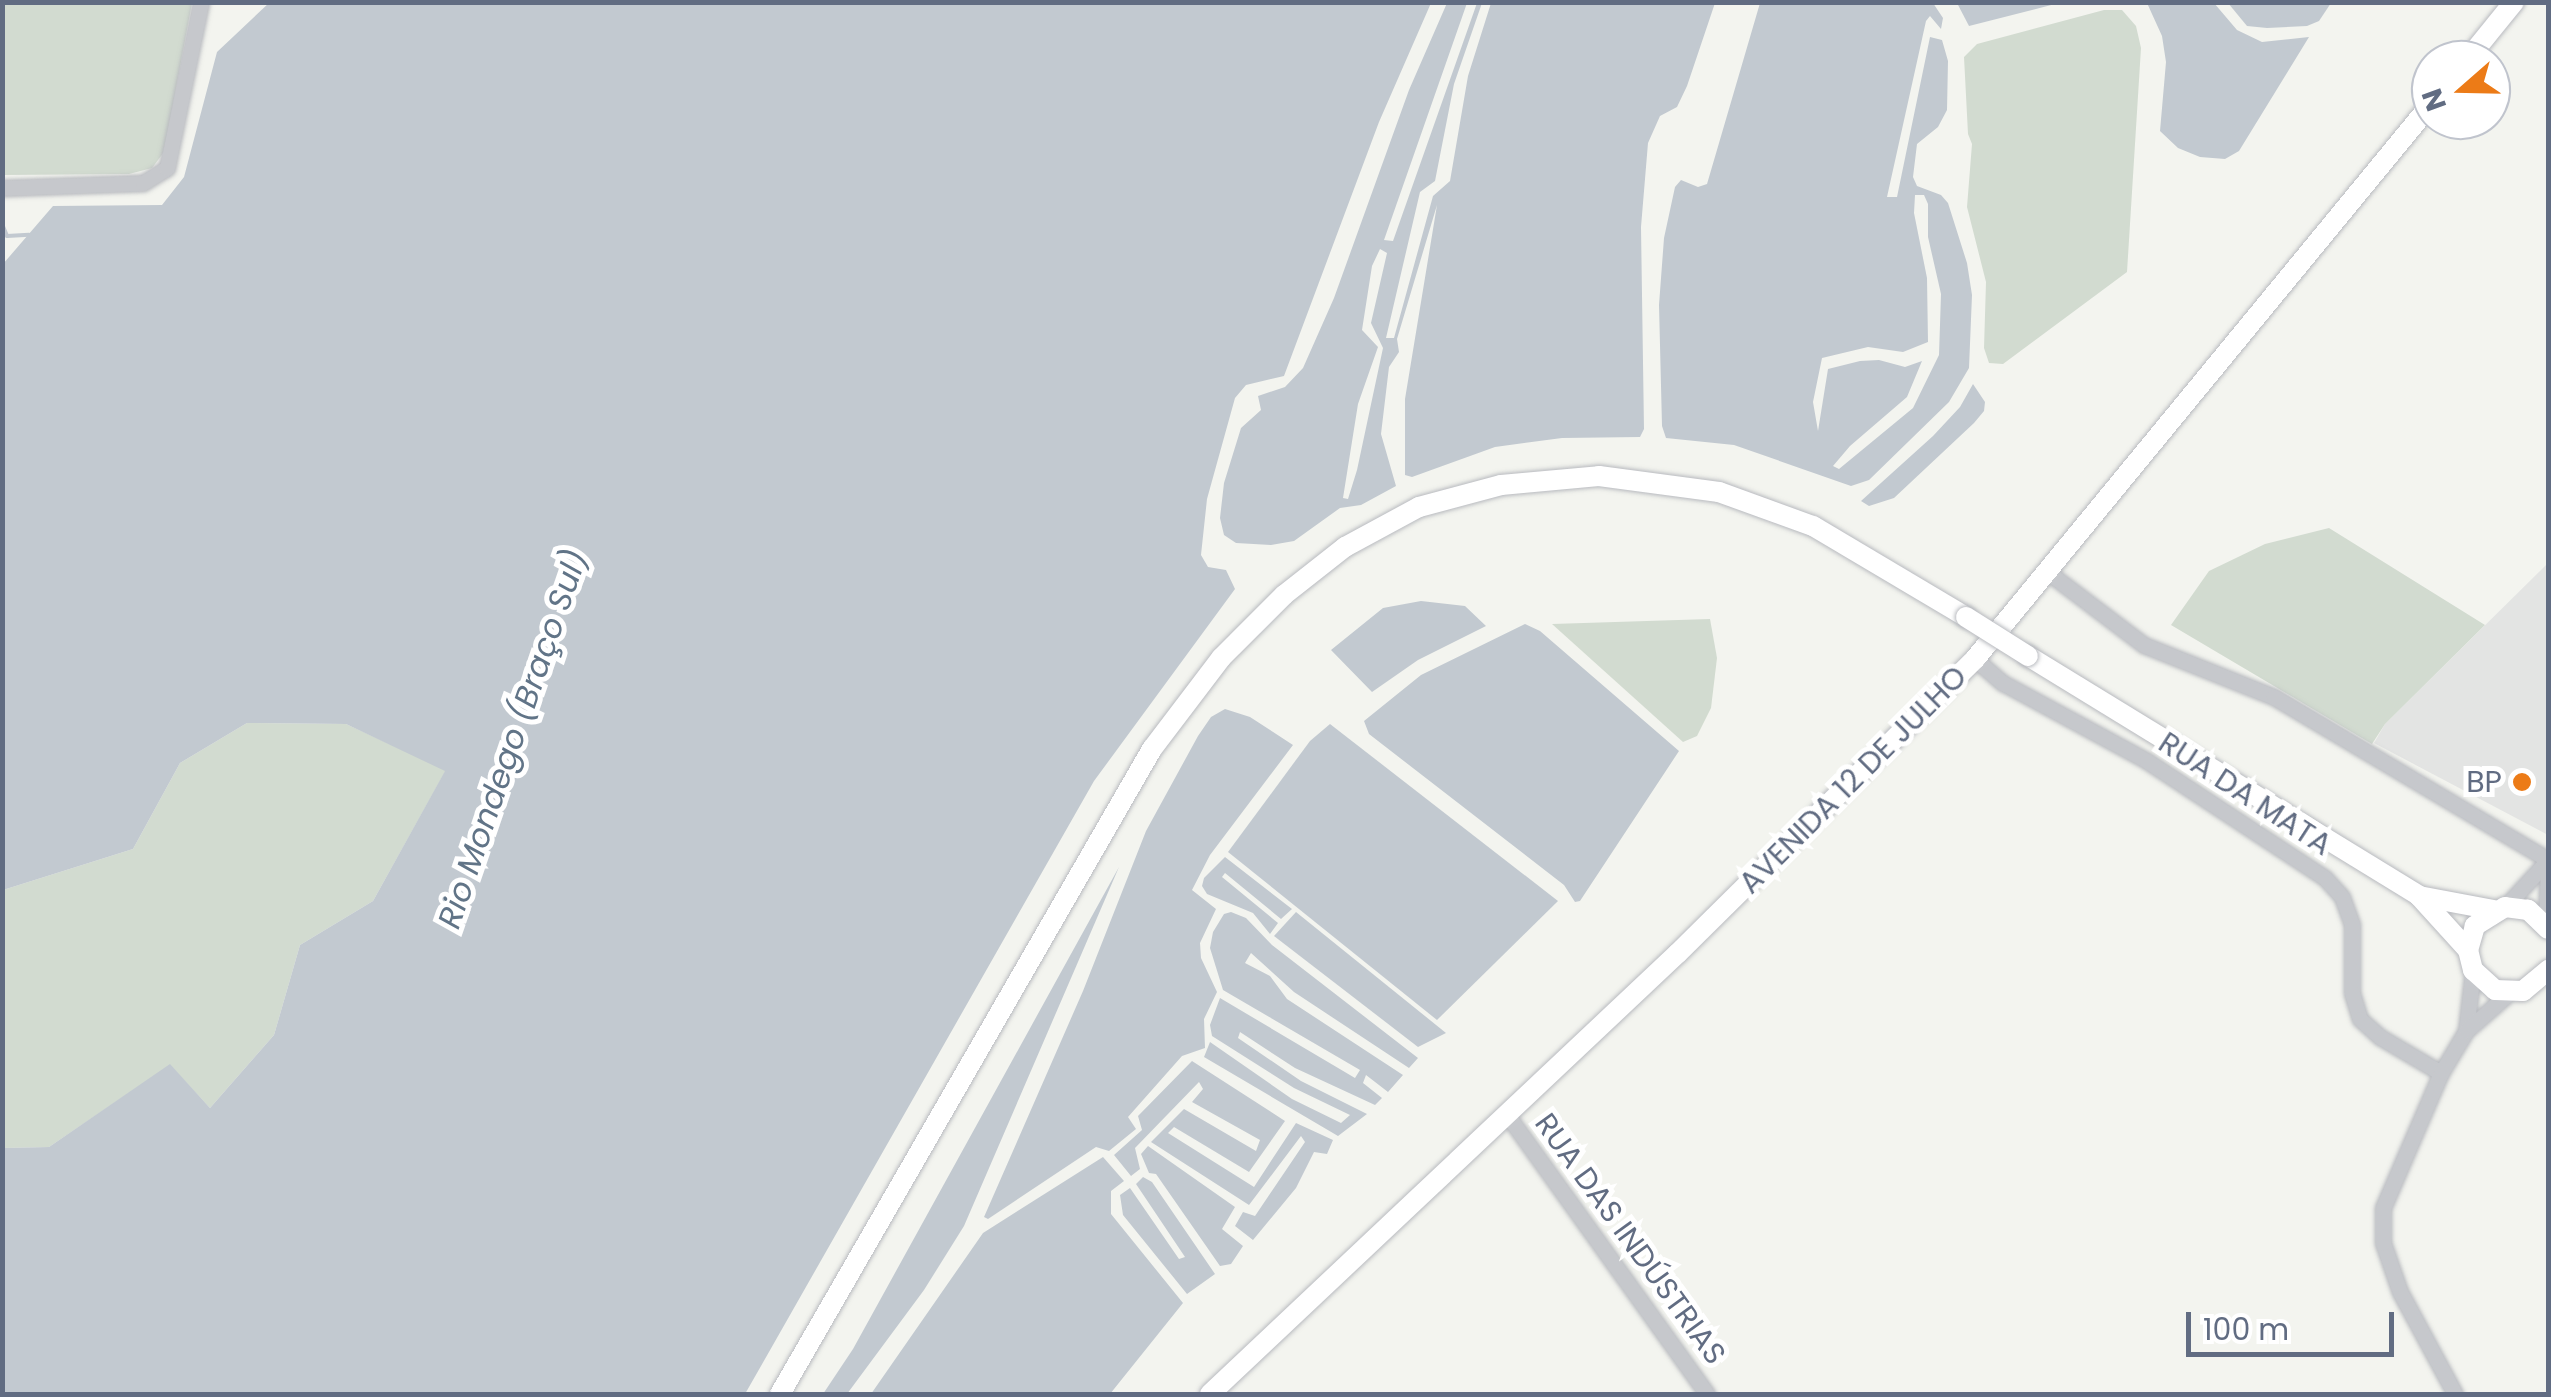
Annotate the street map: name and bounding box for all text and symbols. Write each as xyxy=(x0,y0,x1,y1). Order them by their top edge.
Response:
north arrow xyxy=(2411,40,2511,140)
text: N xyxy=(2412,83,2456,116)
water label: Rio Mondego (Braço Sul) xyxy=(430,545,596,933)
street label: AVENIDA 12 DE JULHO xyxy=(1732,659,1974,901)
street label: RUA DA MATA xyxy=(2152,725,2338,863)
place label: BP xyxy=(2466,764,2502,800)
marker: BP xyxy=(2511,771,2533,793)
street label: RUA DAS INDÚSTRIAS xyxy=(1527,1107,1733,1371)
scale bar xyxy=(2191,1292,2398,1354)
text: 100 m xyxy=(2203,1308,2289,1351)

